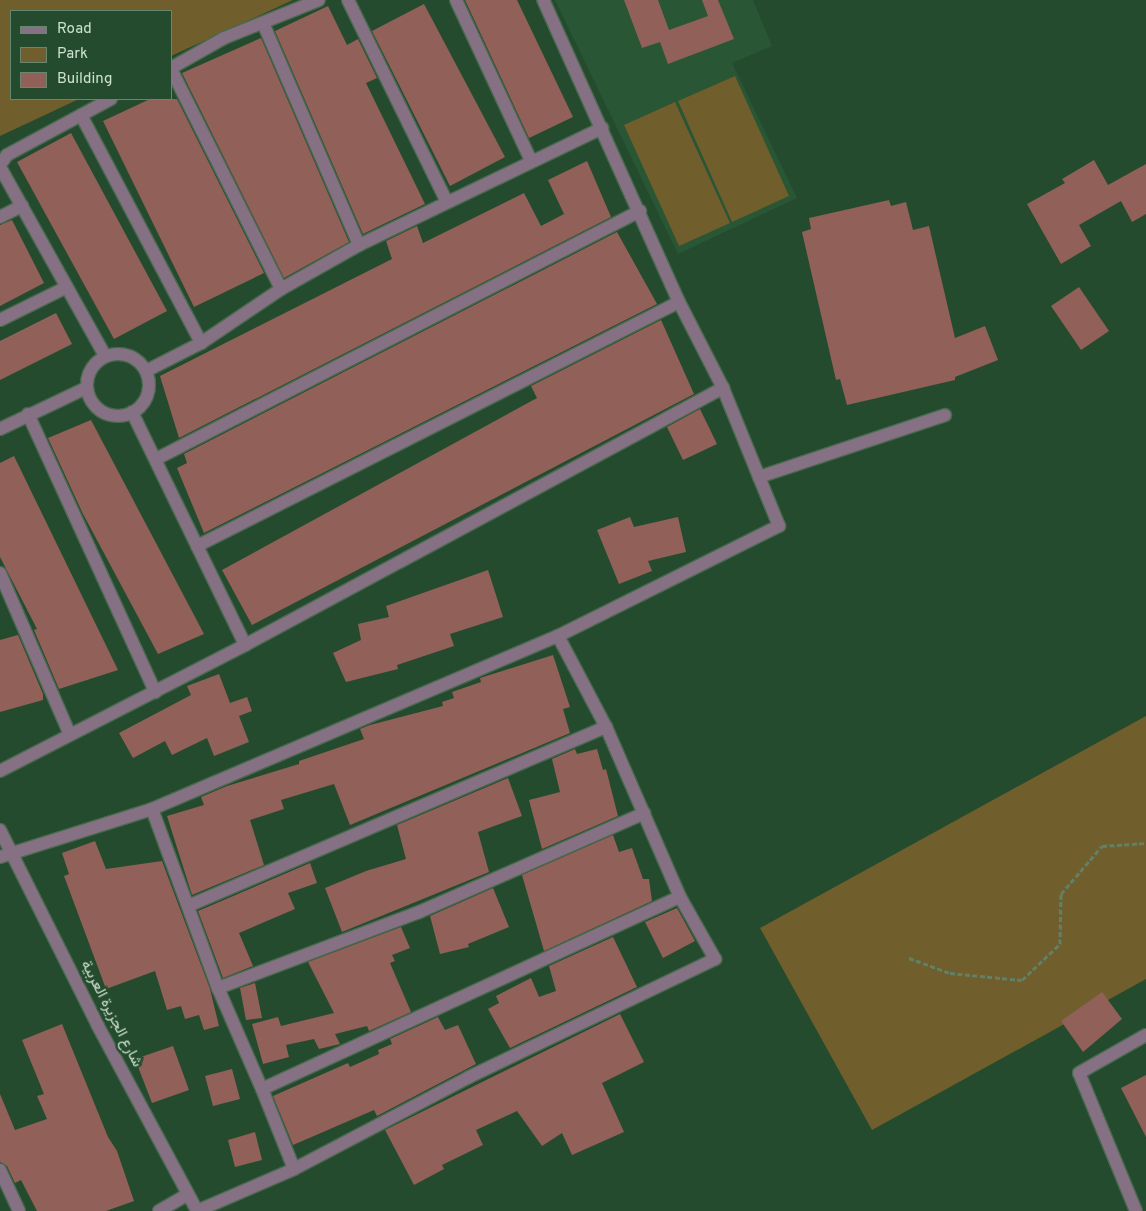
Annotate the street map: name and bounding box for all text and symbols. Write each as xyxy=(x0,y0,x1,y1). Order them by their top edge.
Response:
legend xyxy=(10,10,172,100)
text: Road xyxy=(57,20,92,39)
text: Park xyxy=(57,45,88,64)
text: Building xyxy=(57,70,112,89)
street label: شارع الجزيرة العربية xyxy=(76,958,146,1070)

